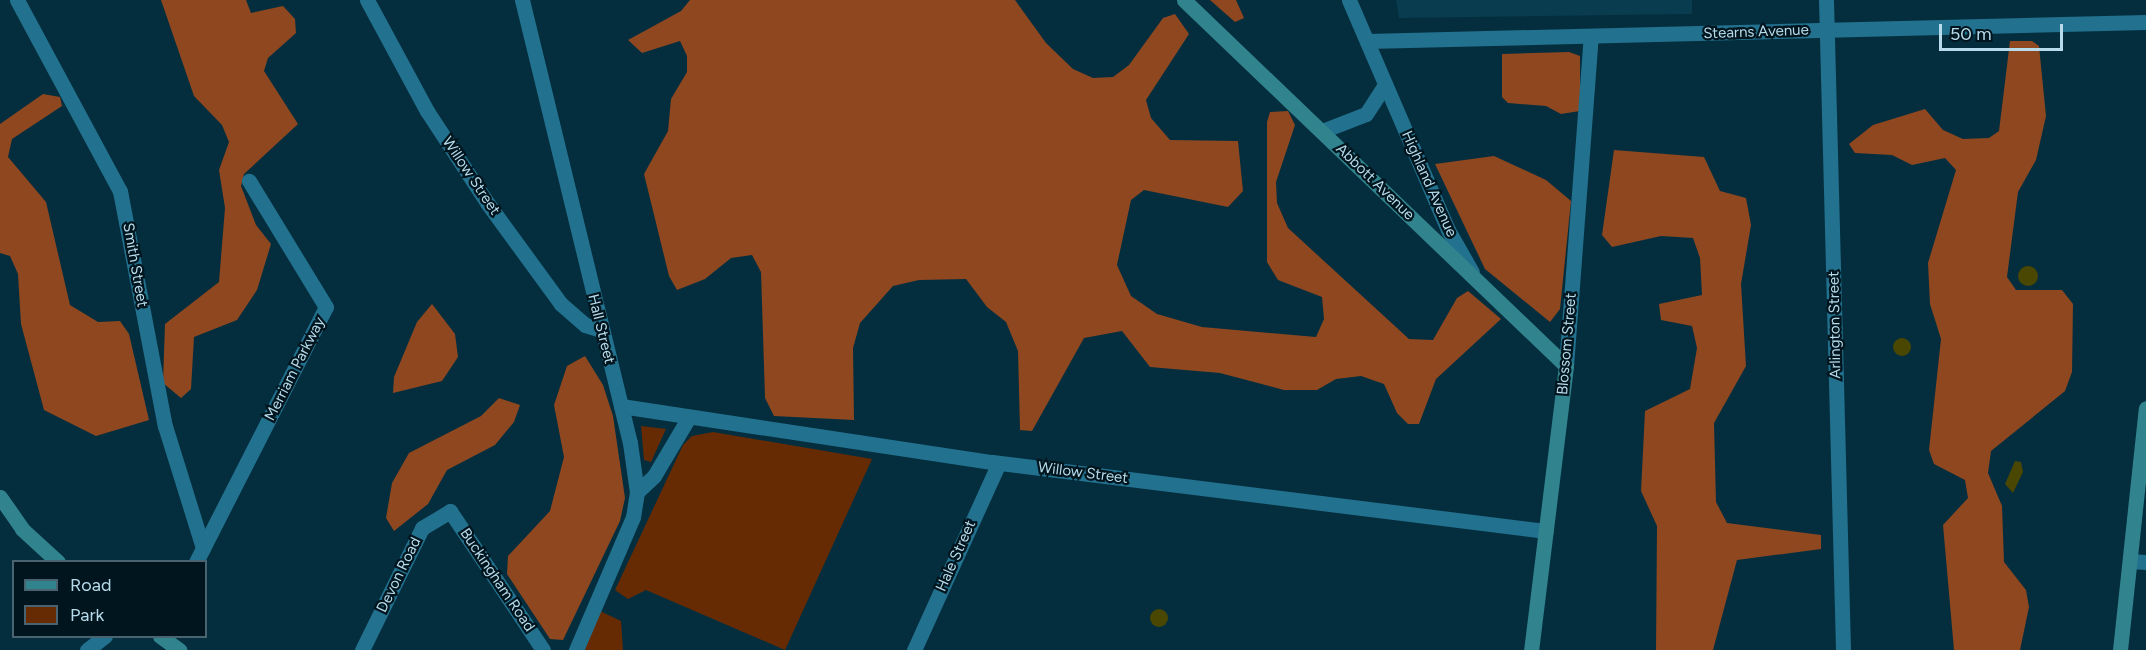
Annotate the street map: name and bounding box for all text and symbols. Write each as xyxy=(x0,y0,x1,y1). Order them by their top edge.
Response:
scale bar xyxy=(1942,12,2066,50)
street label: Stearns Avenue xyxy=(1703,21,1809,43)
text: 50 m xyxy=(1950,23,1992,45)
street label: Highland Avenue xyxy=(1398,128,1460,240)
street label: Willow Street xyxy=(438,133,504,219)
street label: Abbott Avenue xyxy=(1332,140,1418,224)
street label: Smith Street xyxy=(119,221,151,309)
street label: Arlington Street xyxy=(1825,271,1845,379)
street label: Hall Street xyxy=(584,292,618,366)
street label: Blossom Street xyxy=(1554,292,1580,396)
street label: Merriam Parkway xyxy=(261,314,329,424)
street label: Willow Street xyxy=(1037,459,1129,487)
street label: Hale Street xyxy=(932,518,980,594)
street label: Buckingham Road xyxy=(456,525,538,635)
street label: Devon Road xyxy=(373,535,425,615)
legend xyxy=(12,560,207,638)
text: Road xyxy=(70,574,111,596)
text: Park xyxy=(70,604,104,626)

